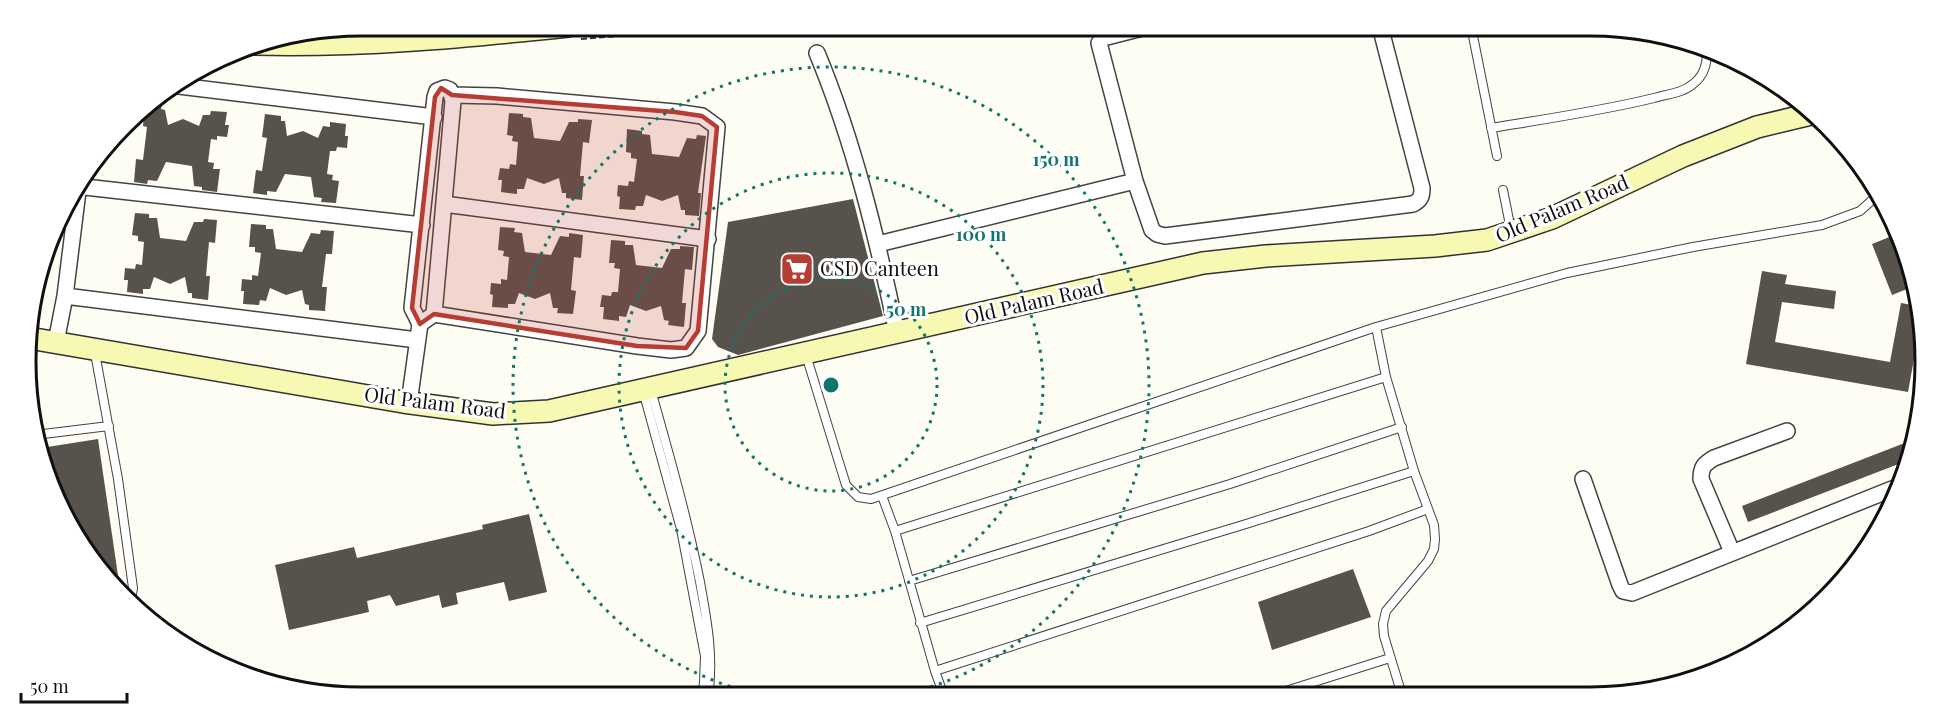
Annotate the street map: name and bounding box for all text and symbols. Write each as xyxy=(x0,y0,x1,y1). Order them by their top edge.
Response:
text: 150 m xyxy=(1032,147,1080,171)
street label: Old Palam Road xyxy=(1491,167,1632,248)
text: 100 m xyxy=(956,222,1007,246)
supermarket icon: CSD Canteen xyxy=(779,251,815,287)
place label: CSD Canteen xyxy=(820,254,939,281)
street label: Old Palam Road xyxy=(961,271,1106,330)
text: 50 m xyxy=(886,297,927,321)
centre of rings xyxy=(821,375,841,395)
street label: Old Palam Road xyxy=(363,379,508,424)
scale bar xyxy=(21,666,128,704)
text: 50 m xyxy=(30,674,69,698)

